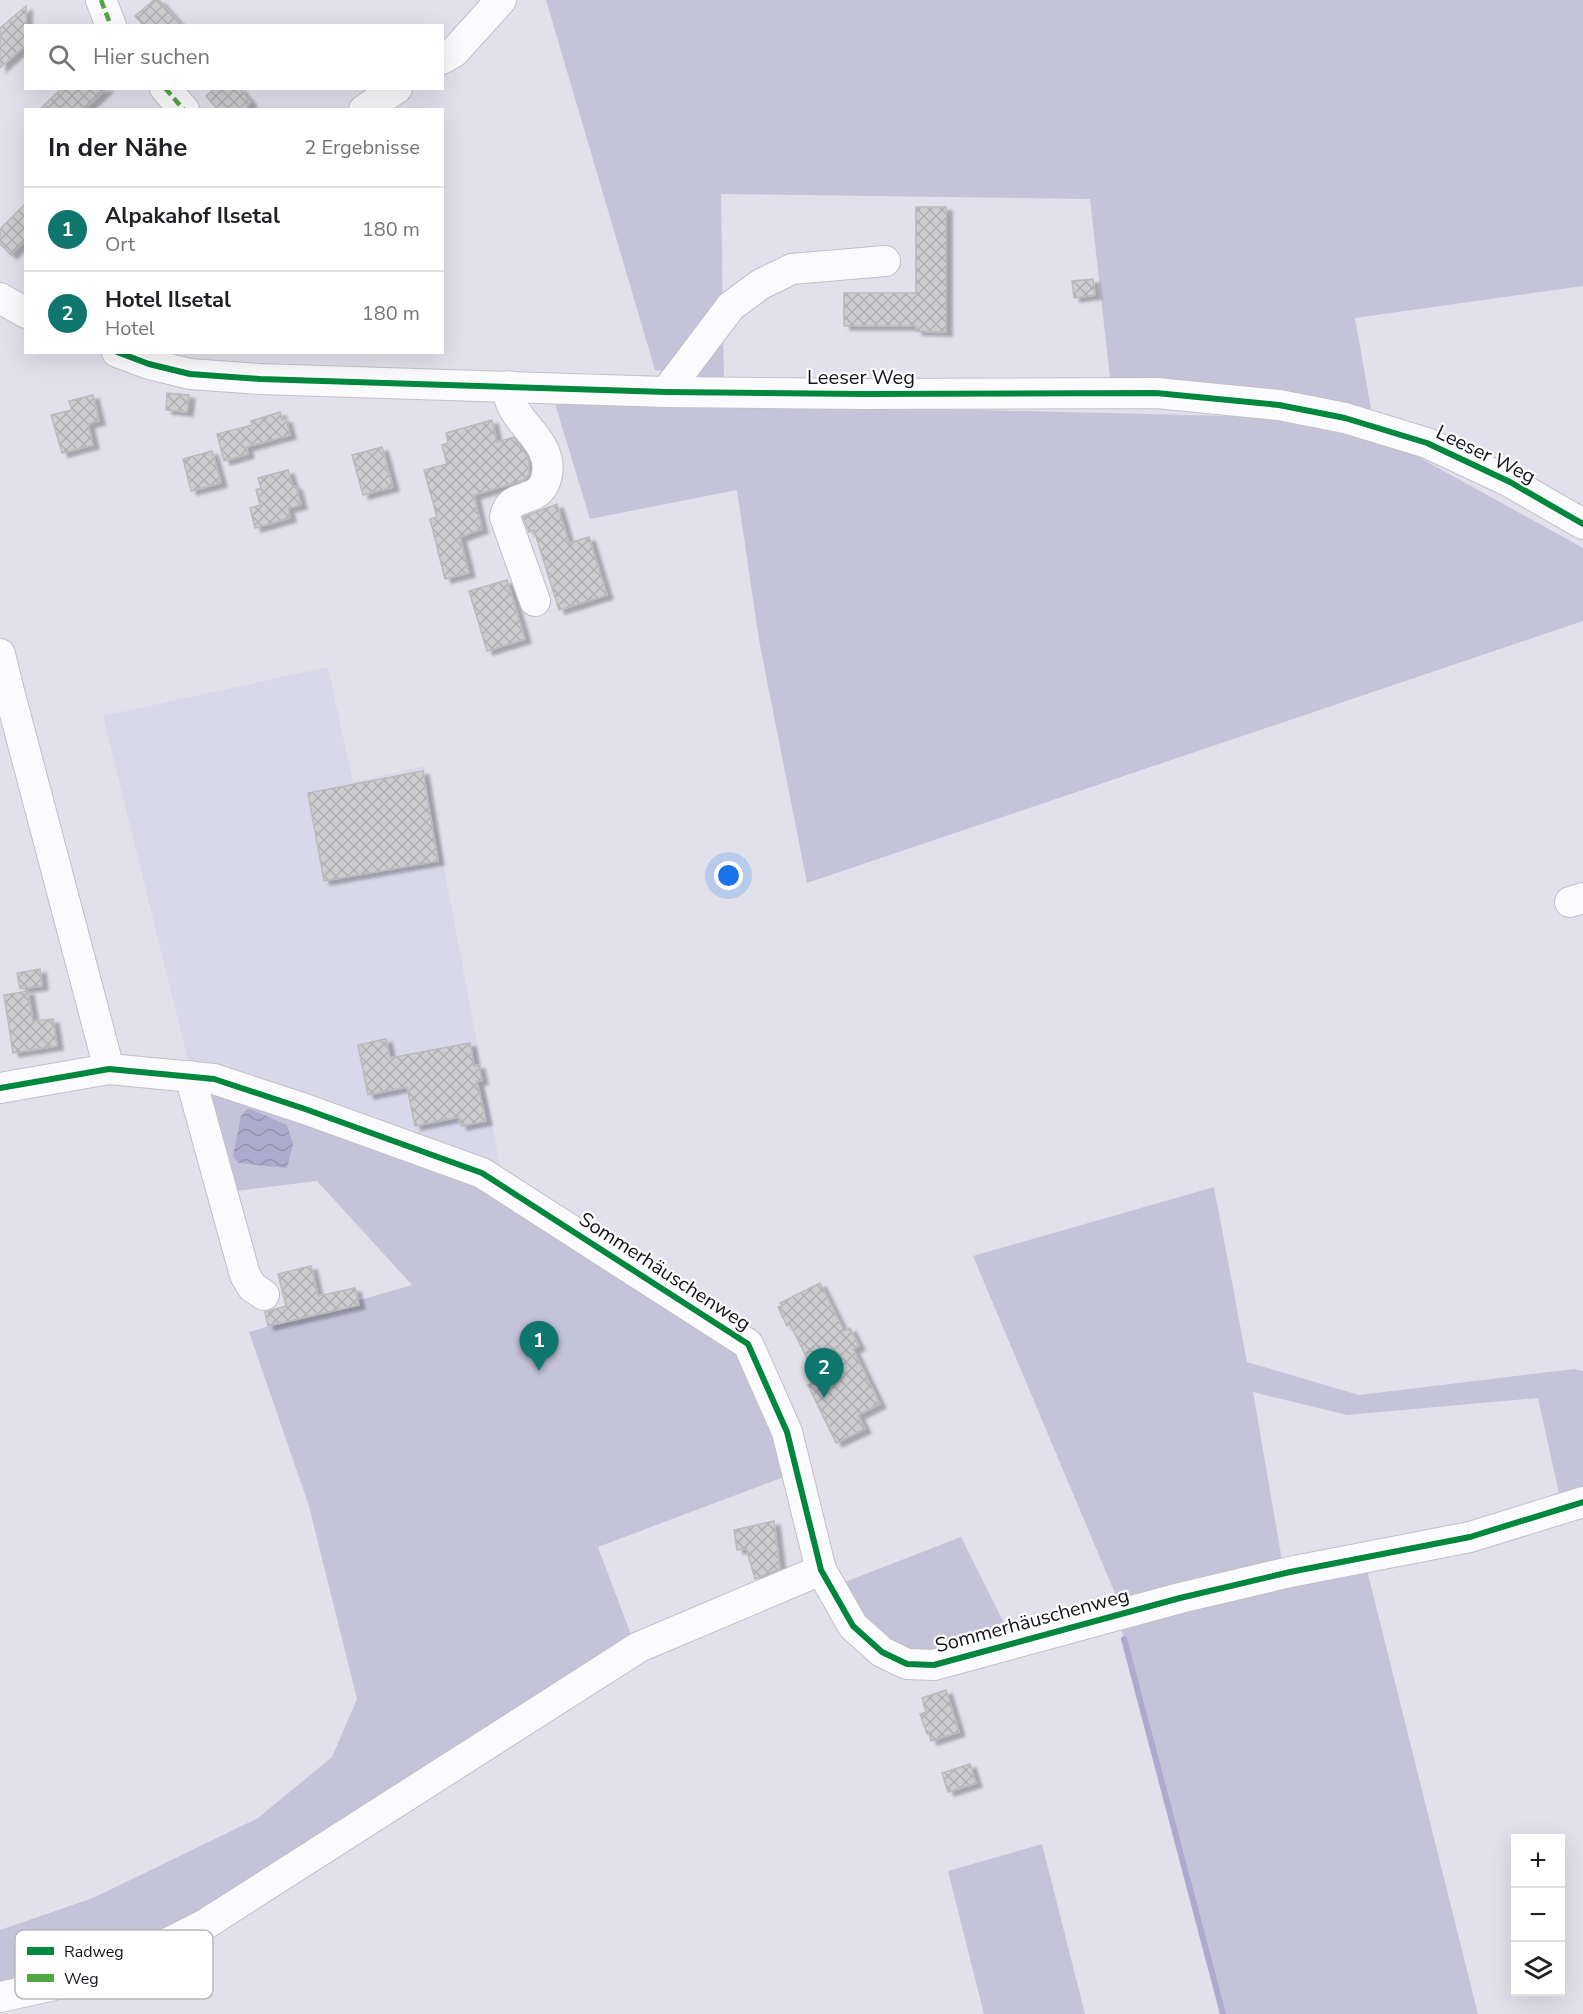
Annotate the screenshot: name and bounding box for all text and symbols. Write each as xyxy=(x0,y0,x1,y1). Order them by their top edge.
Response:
search box xyxy=(24,24,444,90)
icon: search xyxy=(45,41,78,74)
text: Hier suchen xyxy=(93,42,210,72)
text: In der Nähe xyxy=(48,130,187,165)
text: 2 Ergebnisse xyxy=(304,134,420,161)
text: Alpakahof Ilsetal xyxy=(105,201,280,231)
text: 1 xyxy=(62,216,74,243)
text: 180 m xyxy=(362,216,420,243)
text: Ort xyxy=(105,231,135,258)
text: Hotel Ilsetal xyxy=(105,285,231,315)
text: 2 xyxy=(62,300,74,327)
text: 180 m xyxy=(362,300,420,327)
text: Hotel xyxy=(105,315,155,342)
street label: Leeser Weg xyxy=(807,364,915,391)
street label: Leeser Weg xyxy=(1431,419,1540,490)
your location xyxy=(714,861,743,890)
street label: Sommerhäuschenweg xyxy=(574,1206,756,1337)
pin: 1 xyxy=(520,1322,558,1371)
pin: 2 xyxy=(804,1348,844,1398)
street label: Sommerhäuschenweg xyxy=(932,1582,1132,1659)
map controls xyxy=(1511,1834,1565,1996)
button: + xyxy=(1511,1834,1565,1888)
button: − xyxy=(1511,1888,1565,1942)
legend xyxy=(15,1930,213,1999)
text: Radweg xyxy=(64,1941,124,1963)
button: layers xyxy=(1511,1942,1565,1996)
text: Weg xyxy=(64,1968,99,1990)

